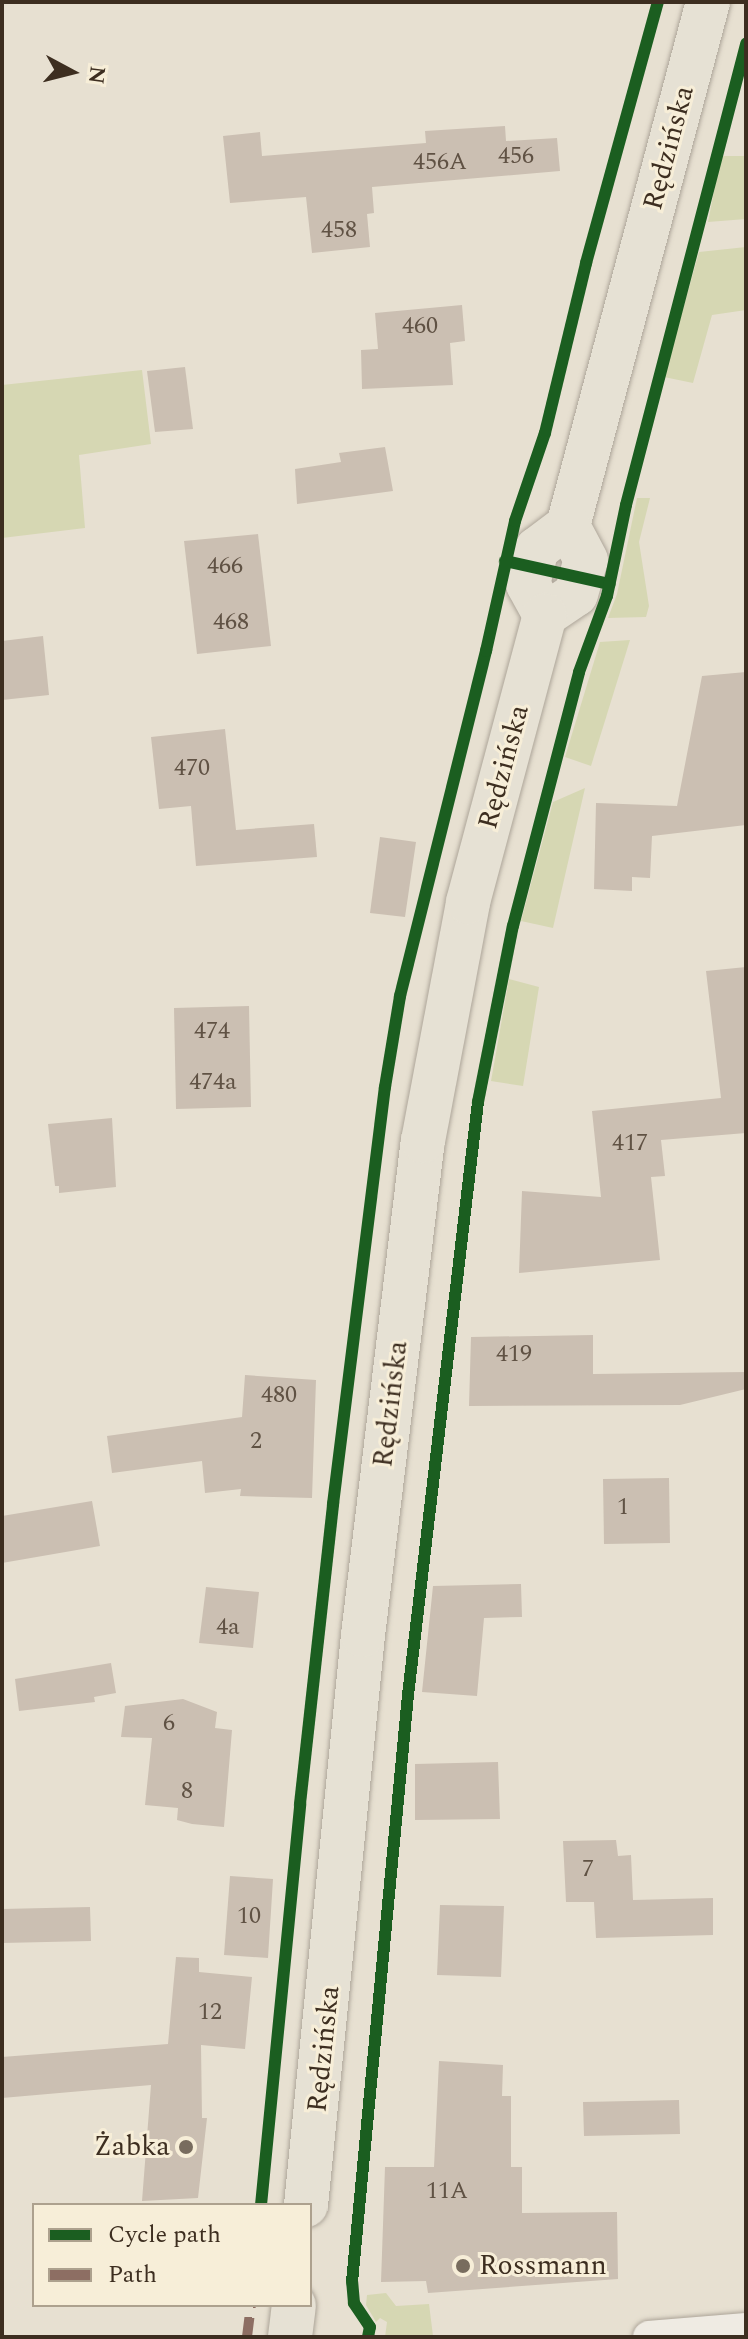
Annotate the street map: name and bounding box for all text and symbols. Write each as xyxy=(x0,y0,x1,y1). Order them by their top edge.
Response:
north arrow xyxy=(32,32,112,112)
text: N xyxy=(79,64,114,86)
street label: Rędzińska xyxy=(636,82,702,214)
house number: 456 xyxy=(498,143,534,171)
house number: 456A xyxy=(413,149,467,177)
house number: 458 xyxy=(321,217,357,245)
house number: 460 xyxy=(402,313,438,341)
house number: 466 xyxy=(207,553,243,581)
house number: 468 xyxy=(213,609,249,637)
street label: Rędzińska xyxy=(471,701,537,833)
house number: 470 xyxy=(174,755,210,783)
house number: 474 xyxy=(194,1018,230,1046)
house number: 474a xyxy=(189,1069,237,1097)
house number: 417 xyxy=(612,1130,648,1158)
street label: Rędzińska xyxy=(367,1339,415,1469)
house number: 419 xyxy=(496,1341,532,1369)
house number: 480 xyxy=(261,1382,297,1410)
house number: 2 xyxy=(250,1428,262,1456)
house number: 1 xyxy=(617,1494,629,1522)
house number: 4a xyxy=(216,1614,240,1642)
house number: 6 xyxy=(163,1710,175,1738)
house number: 8 xyxy=(181,1778,193,1806)
house number: 7 xyxy=(582,1856,594,1884)
house number: 10 xyxy=(237,1903,261,1931)
street label: Rędzińska xyxy=(301,1984,347,2114)
house number: 12 xyxy=(198,1999,222,2027)
place label: Żabka xyxy=(94,2130,170,2164)
marker: Żabka xyxy=(177,2138,195,2156)
house number: 11A xyxy=(426,2178,468,2206)
legend xyxy=(32,2203,312,2307)
text: Cycle path xyxy=(108,2217,221,2253)
place label: Rossmann xyxy=(479,2249,607,2283)
text: Path xyxy=(108,2257,157,2293)
marker: Rossmann xyxy=(454,2257,472,2275)

